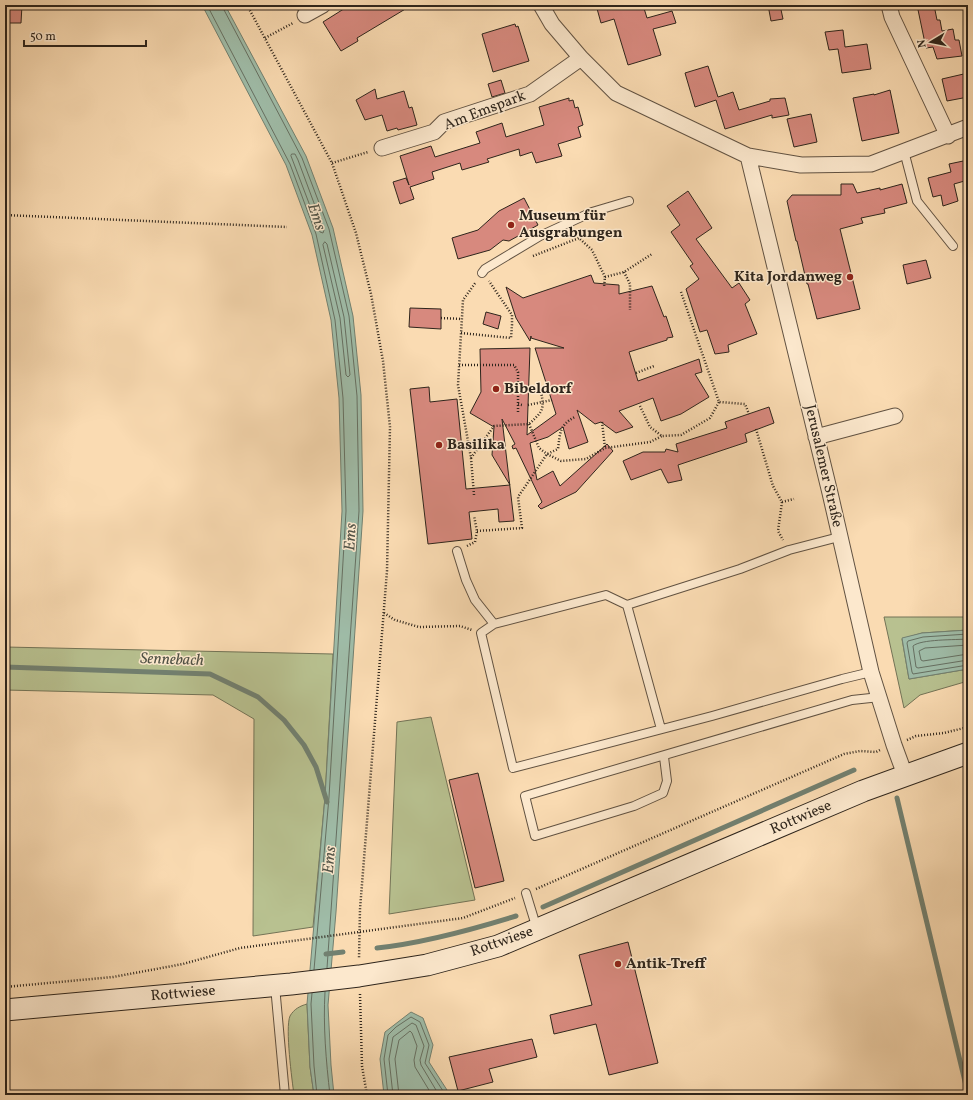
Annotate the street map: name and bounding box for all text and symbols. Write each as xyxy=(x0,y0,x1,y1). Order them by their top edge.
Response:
scale bar xyxy=(24,22,146,48)
north arrow xyxy=(911,22,951,62)
text: 50 m xyxy=(30,29,56,45)
text: N xyxy=(915,38,931,49)
street label: Am Emspark xyxy=(441,86,529,136)
water label: Ems xyxy=(301,200,331,234)
place label: Museum für Ausgrabungen xyxy=(519,206,623,244)
marker: Museum für Ausgrabungen xyxy=(506,220,516,230)
place label: Kita Jordanweg xyxy=(734,267,842,288)
marker: Kita Jordanweg xyxy=(845,272,855,282)
place label: Bibeldorf xyxy=(504,379,573,400)
marker: Bibeldorf xyxy=(491,384,501,394)
street label: Jerusalemer Straße xyxy=(799,403,847,529)
place label: Basilika xyxy=(447,435,505,456)
marker: Basilika xyxy=(434,440,444,450)
water label: Ems xyxy=(339,523,363,551)
water label: Sennebach xyxy=(140,648,204,672)
street label: Rottwiese xyxy=(767,796,835,840)
water label: Ems xyxy=(318,845,342,875)
street label: Rottwiese xyxy=(468,921,536,963)
place label: Antik-Treff xyxy=(626,954,707,975)
marker: Antik-Treff xyxy=(613,959,623,969)
street label: Rottwiese xyxy=(150,981,216,1007)

